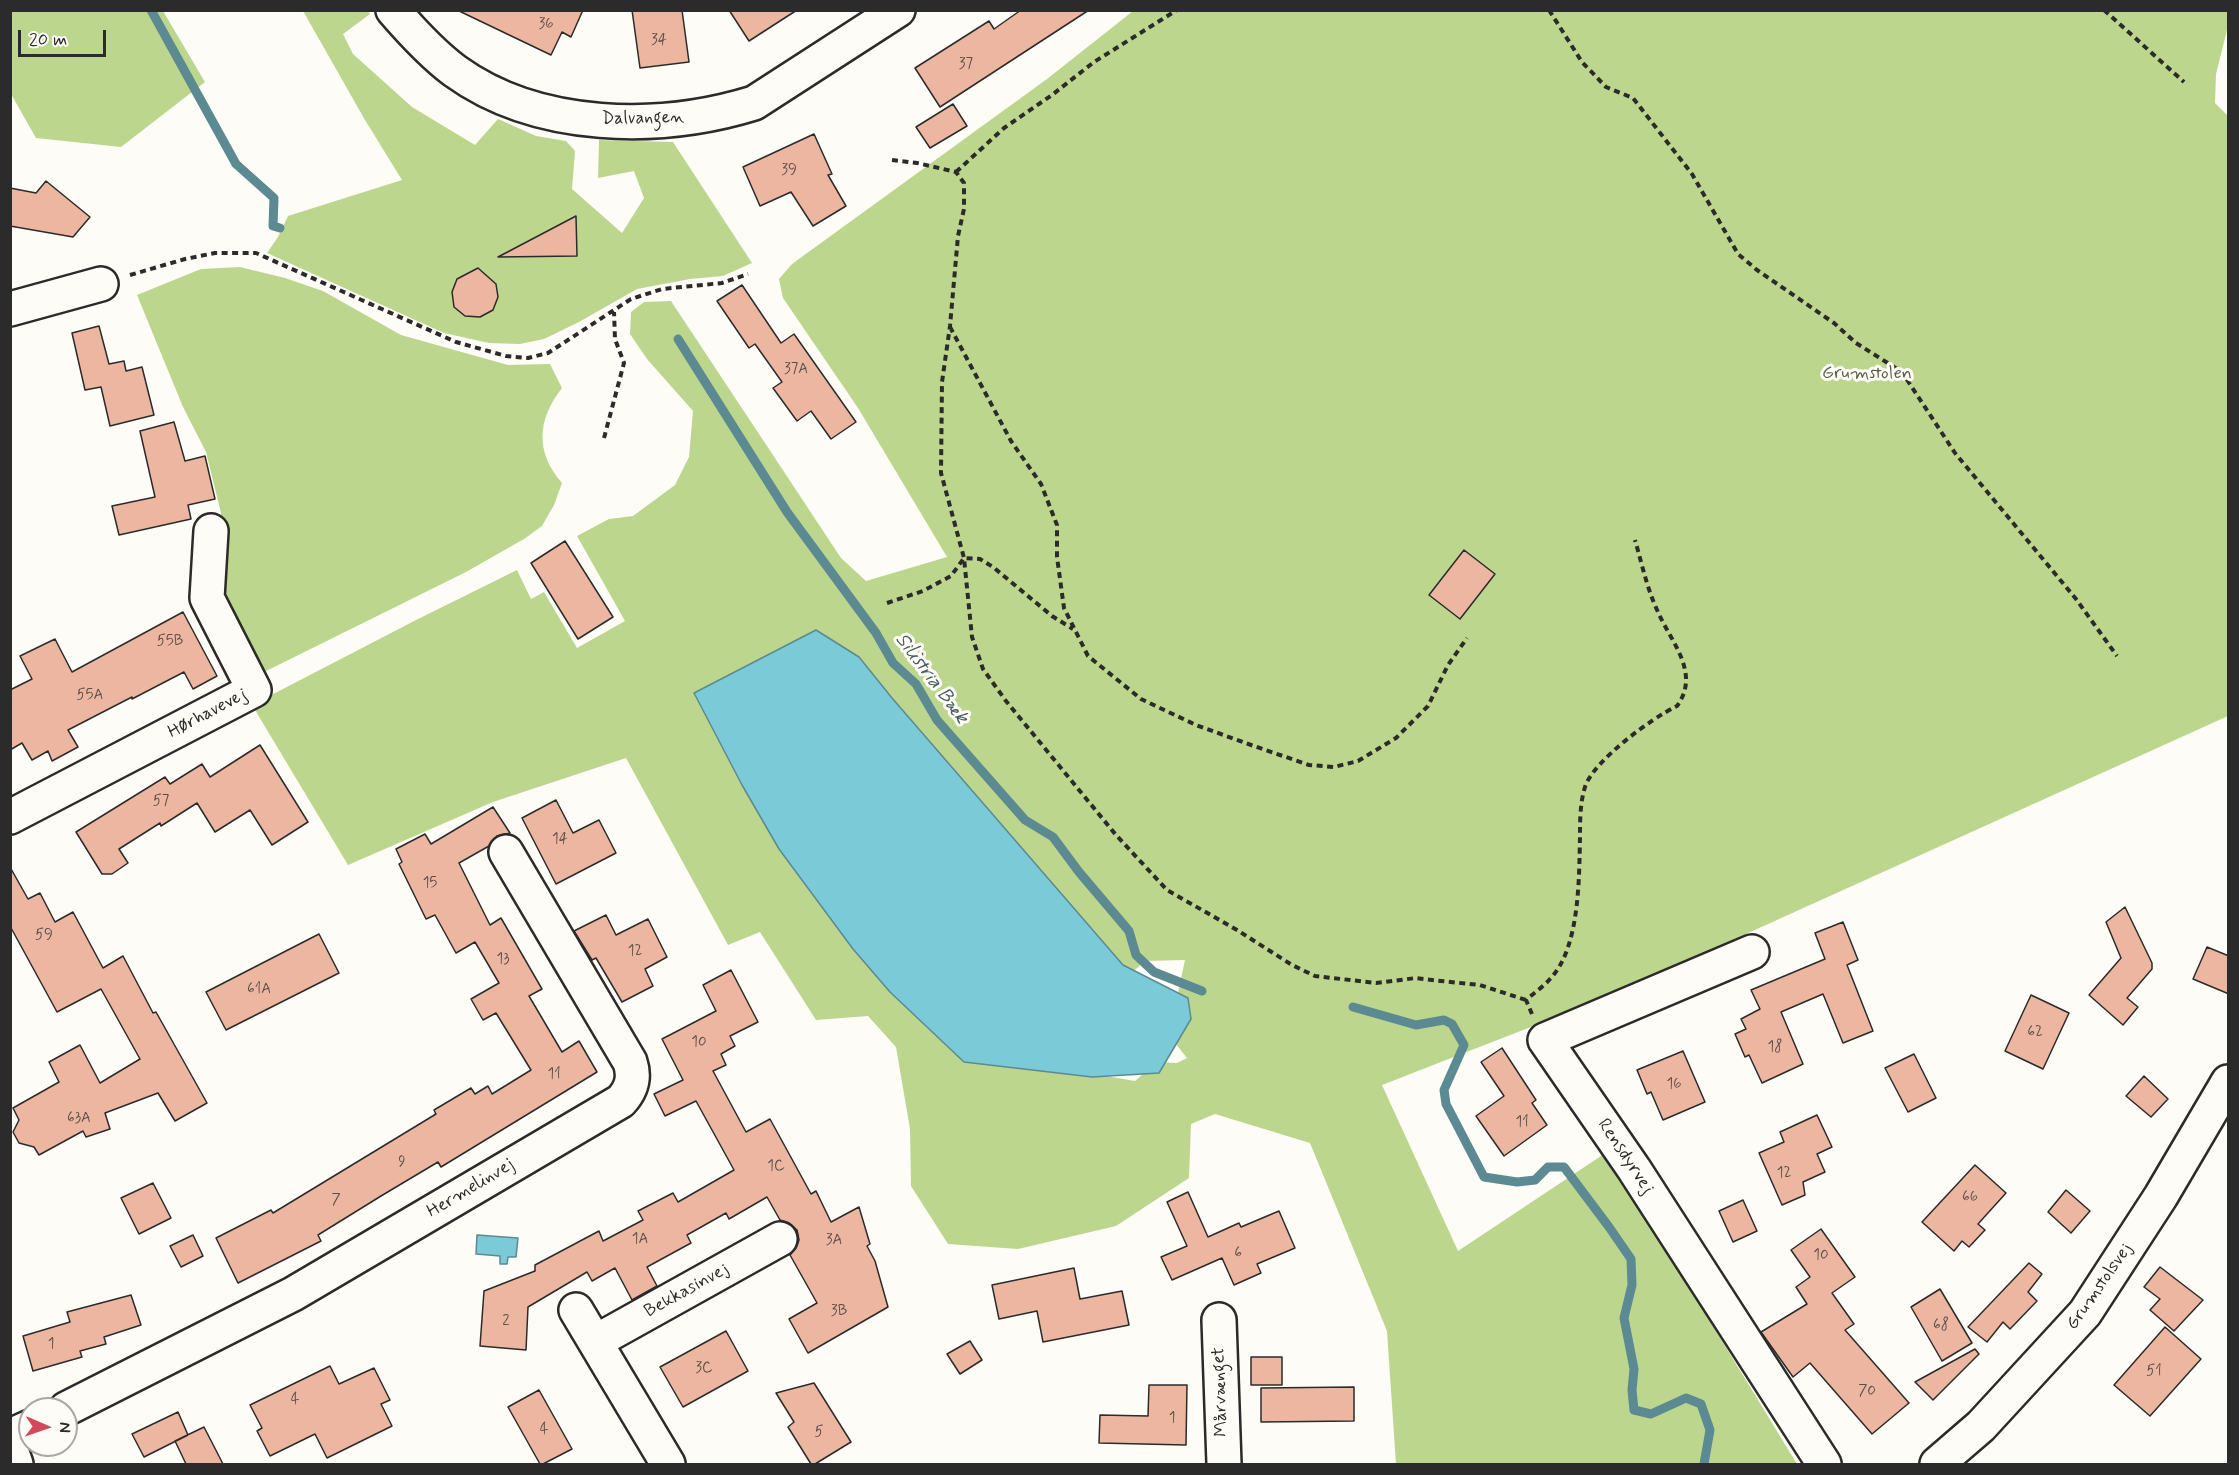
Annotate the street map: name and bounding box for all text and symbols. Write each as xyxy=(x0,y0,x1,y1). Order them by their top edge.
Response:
house number: 36 xyxy=(538,16,554,34)
scale bar xyxy=(21,18,110,56)
text: 20 m xyxy=(29,28,67,52)
house number: 34 xyxy=(651,32,667,50)
house number: 37 xyxy=(959,56,973,74)
street label: Dalvangen xyxy=(602,107,684,131)
house number: 39 xyxy=(781,162,797,180)
house number: 37A xyxy=(784,361,808,379)
park label: Grumstolen xyxy=(1822,363,1912,385)
water label: Silistria Bæk xyxy=(889,629,973,729)
house number: 55B xyxy=(157,633,183,651)
street label: Hørhavevej xyxy=(165,684,251,744)
house number: 55A xyxy=(77,687,103,705)
house number: 57 xyxy=(153,793,169,811)
house number: 14 xyxy=(552,831,568,849)
house number: 15 xyxy=(423,875,437,893)
house number: 59 xyxy=(35,927,53,945)
house number: 12 xyxy=(628,943,642,961)
house number: 13 xyxy=(496,951,510,969)
house number: 61A xyxy=(247,981,271,999)
house number: 62 xyxy=(2027,1024,2043,1042)
house number: 10 xyxy=(691,1034,707,1052)
house number: 18 xyxy=(1768,1039,1782,1057)
house number: 11 xyxy=(547,1066,561,1084)
house number: 16 xyxy=(1667,1076,1681,1094)
house number: 63A xyxy=(67,1110,91,1128)
house number: 11 xyxy=(1515,1114,1529,1132)
street label: Rensdyrvej xyxy=(1592,1115,1658,1199)
house number: 9 xyxy=(398,1154,406,1172)
street label: Hermelinvej xyxy=(424,1155,518,1223)
house number: 1C xyxy=(767,1158,785,1176)
house number: 12 xyxy=(1777,1165,1791,1183)
house number: 66 xyxy=(1962,1189,1978,1207)
house number: 7 xyxy=(331,1192,341,1210)
house number: 1A xyxy=(632,1231,648,1249)
house number: 3A xyxy=(826,1232,842,1250)
street label: Grumstolsvej xyxy=(2062,1239,2138,1335)
house number: 6 xyxy=(1234,1245,1242,1263)
house number: 10 xyxy=(1813,1247,1829,1265)
street label: Bekkasinvej xyxy=(641,1259,733,1323)
house number: 3B xyxy=(831,1303,847,1321)
house number: 2 xyxy=(502,1313,510,1331)
house number: 68 xyxy=(1933,1317,1949,1335)
house number: 1 xyxy=(48,1336,54,1354)
street label: Mårvænget xyxy=(1209,1347,1233,1437)
house number: 3C xyxy=(695,1360,713,1378)
house number: 51 xyxy=(2146,1363,2162,1381)
house number: 70 xyxy=(1858,1383,1876,1401)
house number: 4 xyxy=(291,1391,299,1409)
north arrow xyxy=(18,1397,78,1457)
house number: 1 xyxy=(1169,1410,1175,1428)
house number: 4 xyxy=(540,1421,548,1439)
text: N xyxy=(54,1422,75,1433)
house number: 5 xyxy=(815,1424,823,1442)

